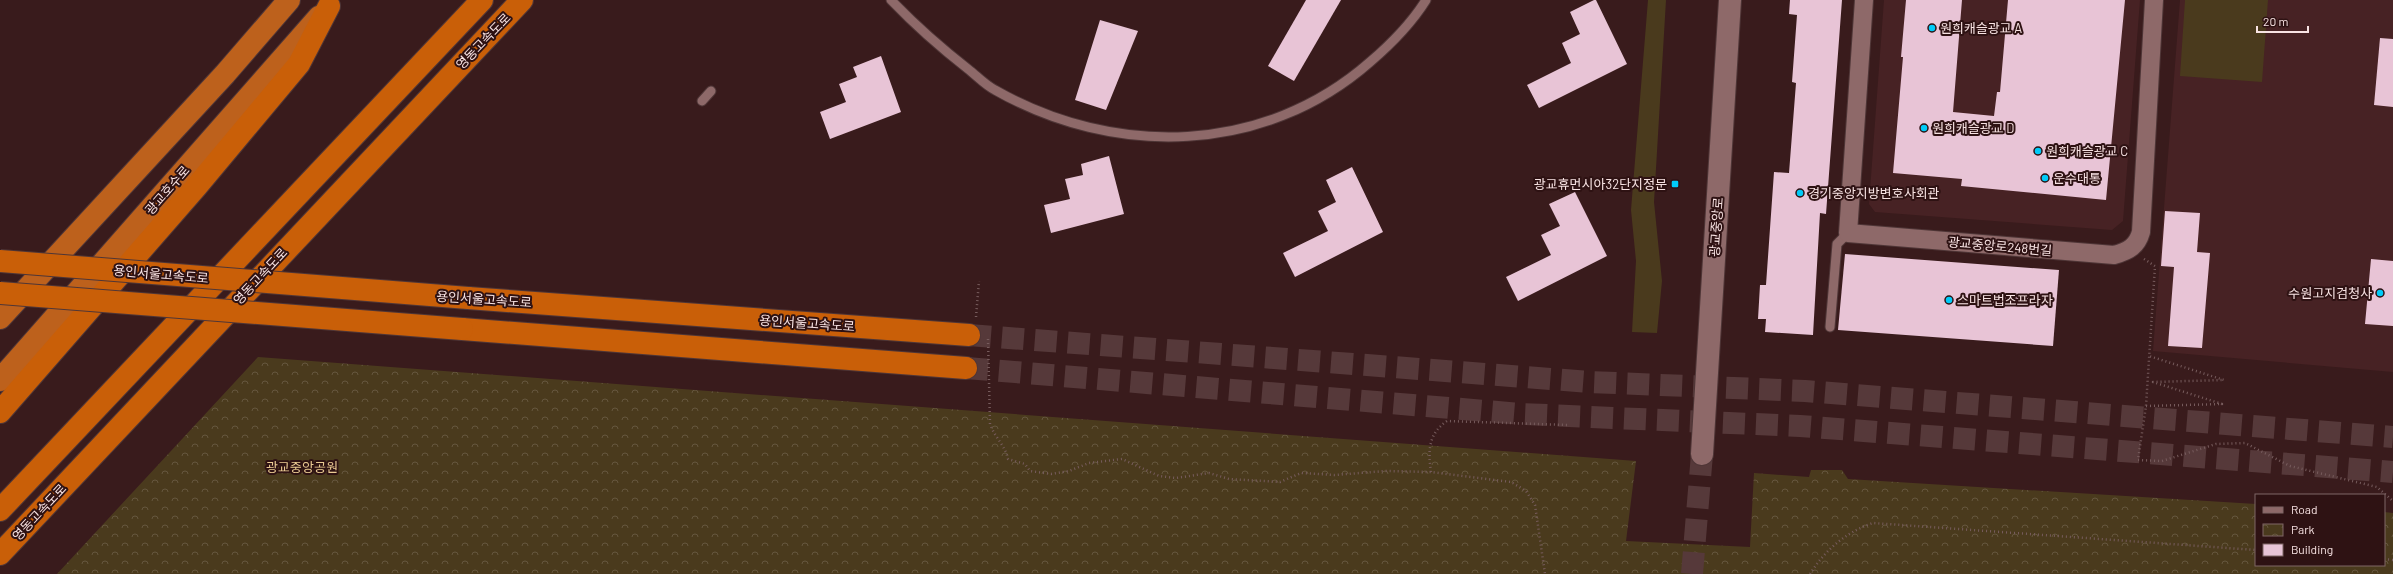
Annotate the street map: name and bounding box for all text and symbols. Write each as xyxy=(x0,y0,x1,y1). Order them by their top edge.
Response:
scale bar xyxy=(2257,8,2308,34)
street label: 영동고속도로 xyxy=(452,10,514,72)
text: 20 m xyxy=(2263,14,2289,28)
place label: 원희캐슬광교 A xyxy=(1940,20,2022,36)
marker: 원희캐슬광교 A xyxy=(1927,23,1937,33)
place label: 원희캐슬광교 D xyxy=(1932,120,2014,136)
marker: 원희캐슬광교 D xyxy=(1919,123,1929,133)
place label: 원희캐슬광교 C xyxy=(2046,143,2128,159)
marker: 원희캐슬광교 C xyxy=(2033,146,2043,156)
street label: 광교호수로 xyxy=(141,162,193,218)
place label: 운수대통 xyxy=(2053,170,2101,186)
marker: 운수대통 xyxy=(2040,173,2050,183)
place label: 광교휴먼시아32단지정문 xyxy=(1534,176,1667,192)
marker: 광교휴먼시아32단지정문 xyxy=(1670,179,1680,189)
place label: 경기중앙지방변호사회관 xyxy=(1808,185,1940,201)
marker: 경기중앙지방변호사회관 xyxy=(1795,188,1805,198)
street label: 광교중앙로 xyxy=(1706,197,1726,257)
street label: 광교중앙로248번길 xyxy=(1947,233,2053,259)
street label: 영동고속도로 xyxy=(230,244,290,308)
street label: 용인서울고속도로 xyxy=(113,262,209,286)
place label: 수원고지검청사 xyxy=(2288,285,2372,301)
street label: 용인서울고속도로 xyxy=(436,288,532,310)
marker: 수원고지검청사 xyxy=(2375,288,2385,298)
place label: 스마트법조프라자 xyxy=(1957,292,2053,308)
marker: 스마트법조프라자 xyxy=(1944,295,1954,305)
street label: 용인서울고속도로 xyxy=(759,312,855,334)
park label: 광교중앙공원 xyxy=(266,459,338,475)
street label: 영동고속도로 xyxy=(9,480,69,544)
legend xyxy=(2255,494,2385,566)
text: Road xyxy=(2291,502,2318,516)
text: Park xyxy=(2291,522,2315,536)
text: Building xyxy=(2291,542,2333,556)

